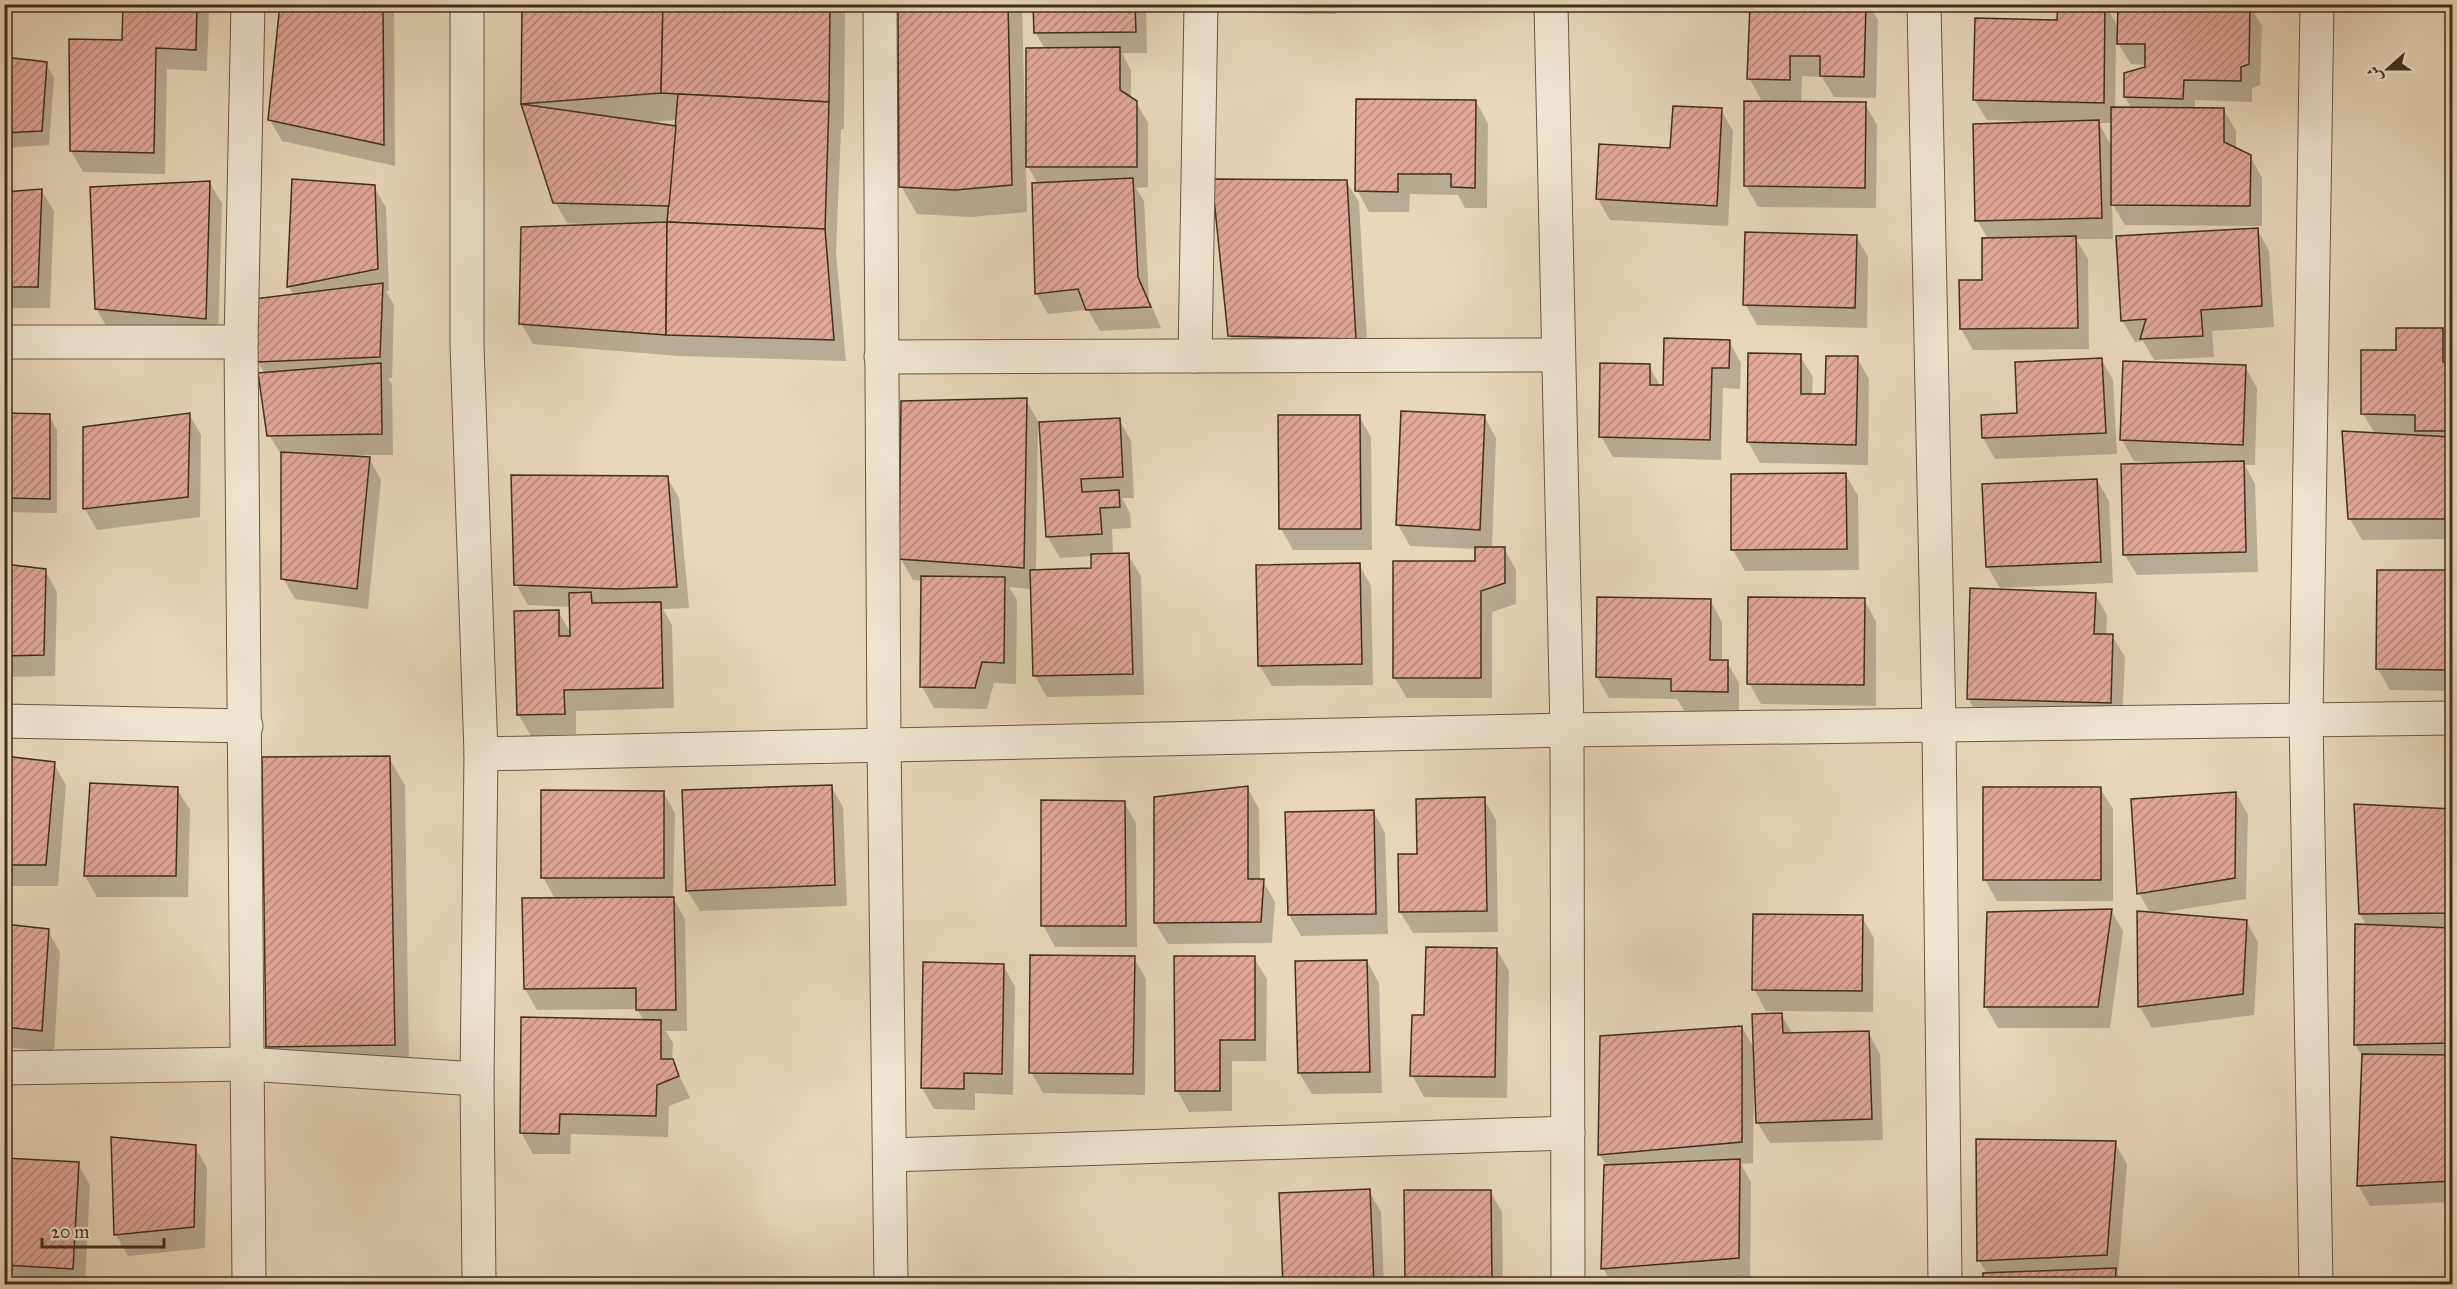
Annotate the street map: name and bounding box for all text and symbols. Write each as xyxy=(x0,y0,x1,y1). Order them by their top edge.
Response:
north arrow xyxy=(2358,39,2418,99)
text: ش xyxy=(2363,63,2386,85)
scale bar xyxy=(42,1211,164,1249)
text: 20 m xyxy=(51,1221,89,1243)

